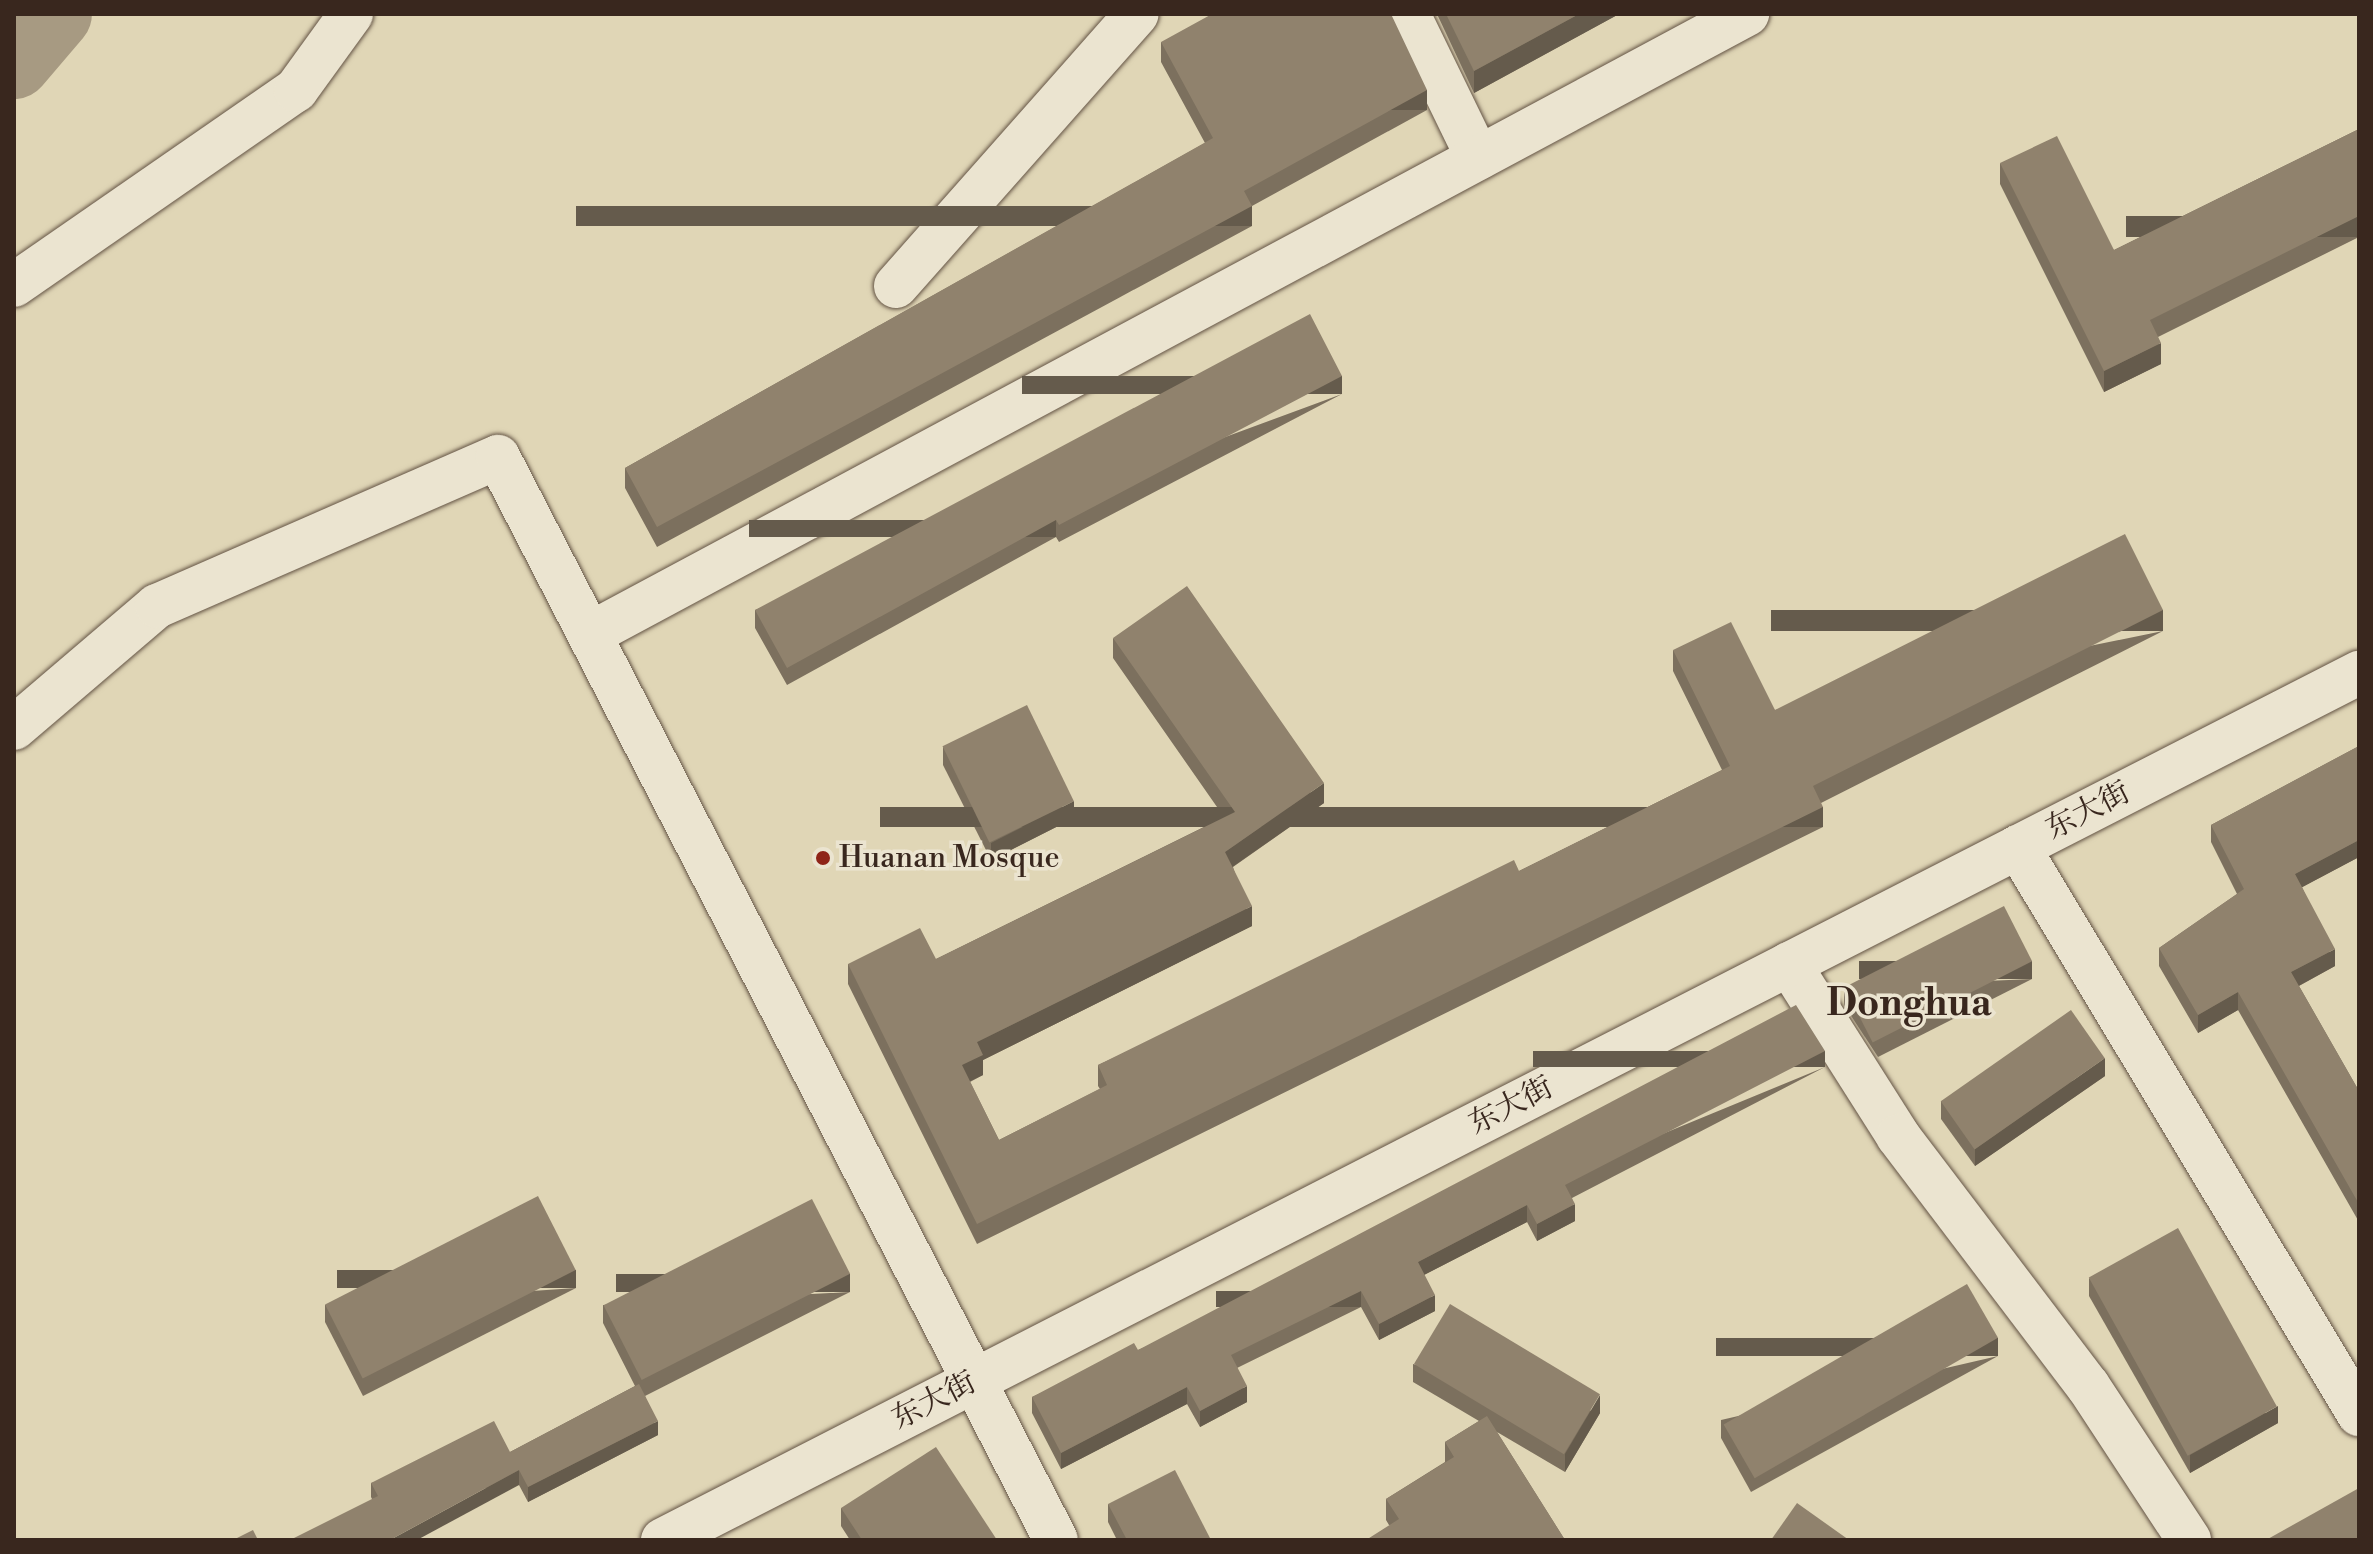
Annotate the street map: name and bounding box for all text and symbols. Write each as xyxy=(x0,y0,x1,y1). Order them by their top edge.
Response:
street label: 东大街 xyxy=(2040,775,2136,847)
place label: Huanan Mosque xyxy=(839,840,1060,876)
marker: Huanan Mosque xyxy=(814,849,832,867)
district label: Donghua xyxy=(1827,981,1991,1027)
street label: 东大街 xyxy=(1463,1070,1559,1142)
street label: 东大街 xyxy=(886,1365,982,1437)

